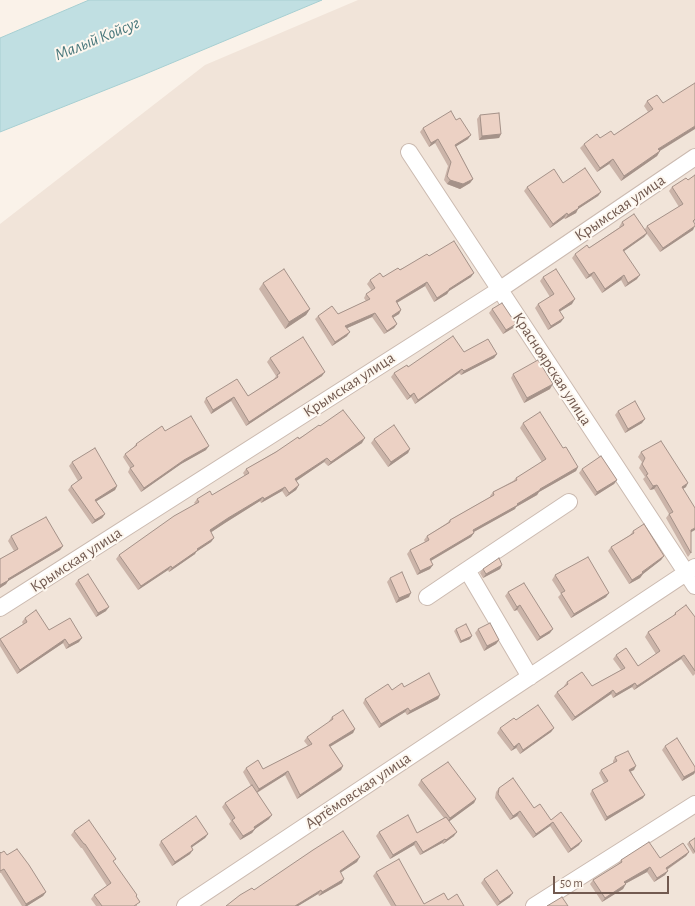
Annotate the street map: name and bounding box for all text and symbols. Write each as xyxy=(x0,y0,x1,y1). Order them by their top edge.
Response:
water label: Малый Койсуг xyxy=(52,13,142,65)
street label: Крымская улица xyxy=(571,171,669,245)
street label: Красноярская улица xyxy=(508,309,596,429)
street label: Крымская улица xyxy=(300,348,398,422)
street label: Крымская улица xyxy=(27,523,125,597)
street label: Артёмовская улица xyxy=(301,748,415,834)
scale bar xyxy=(555,868,671,894)
text: 50 m xyxy=(560,877,583,889)

